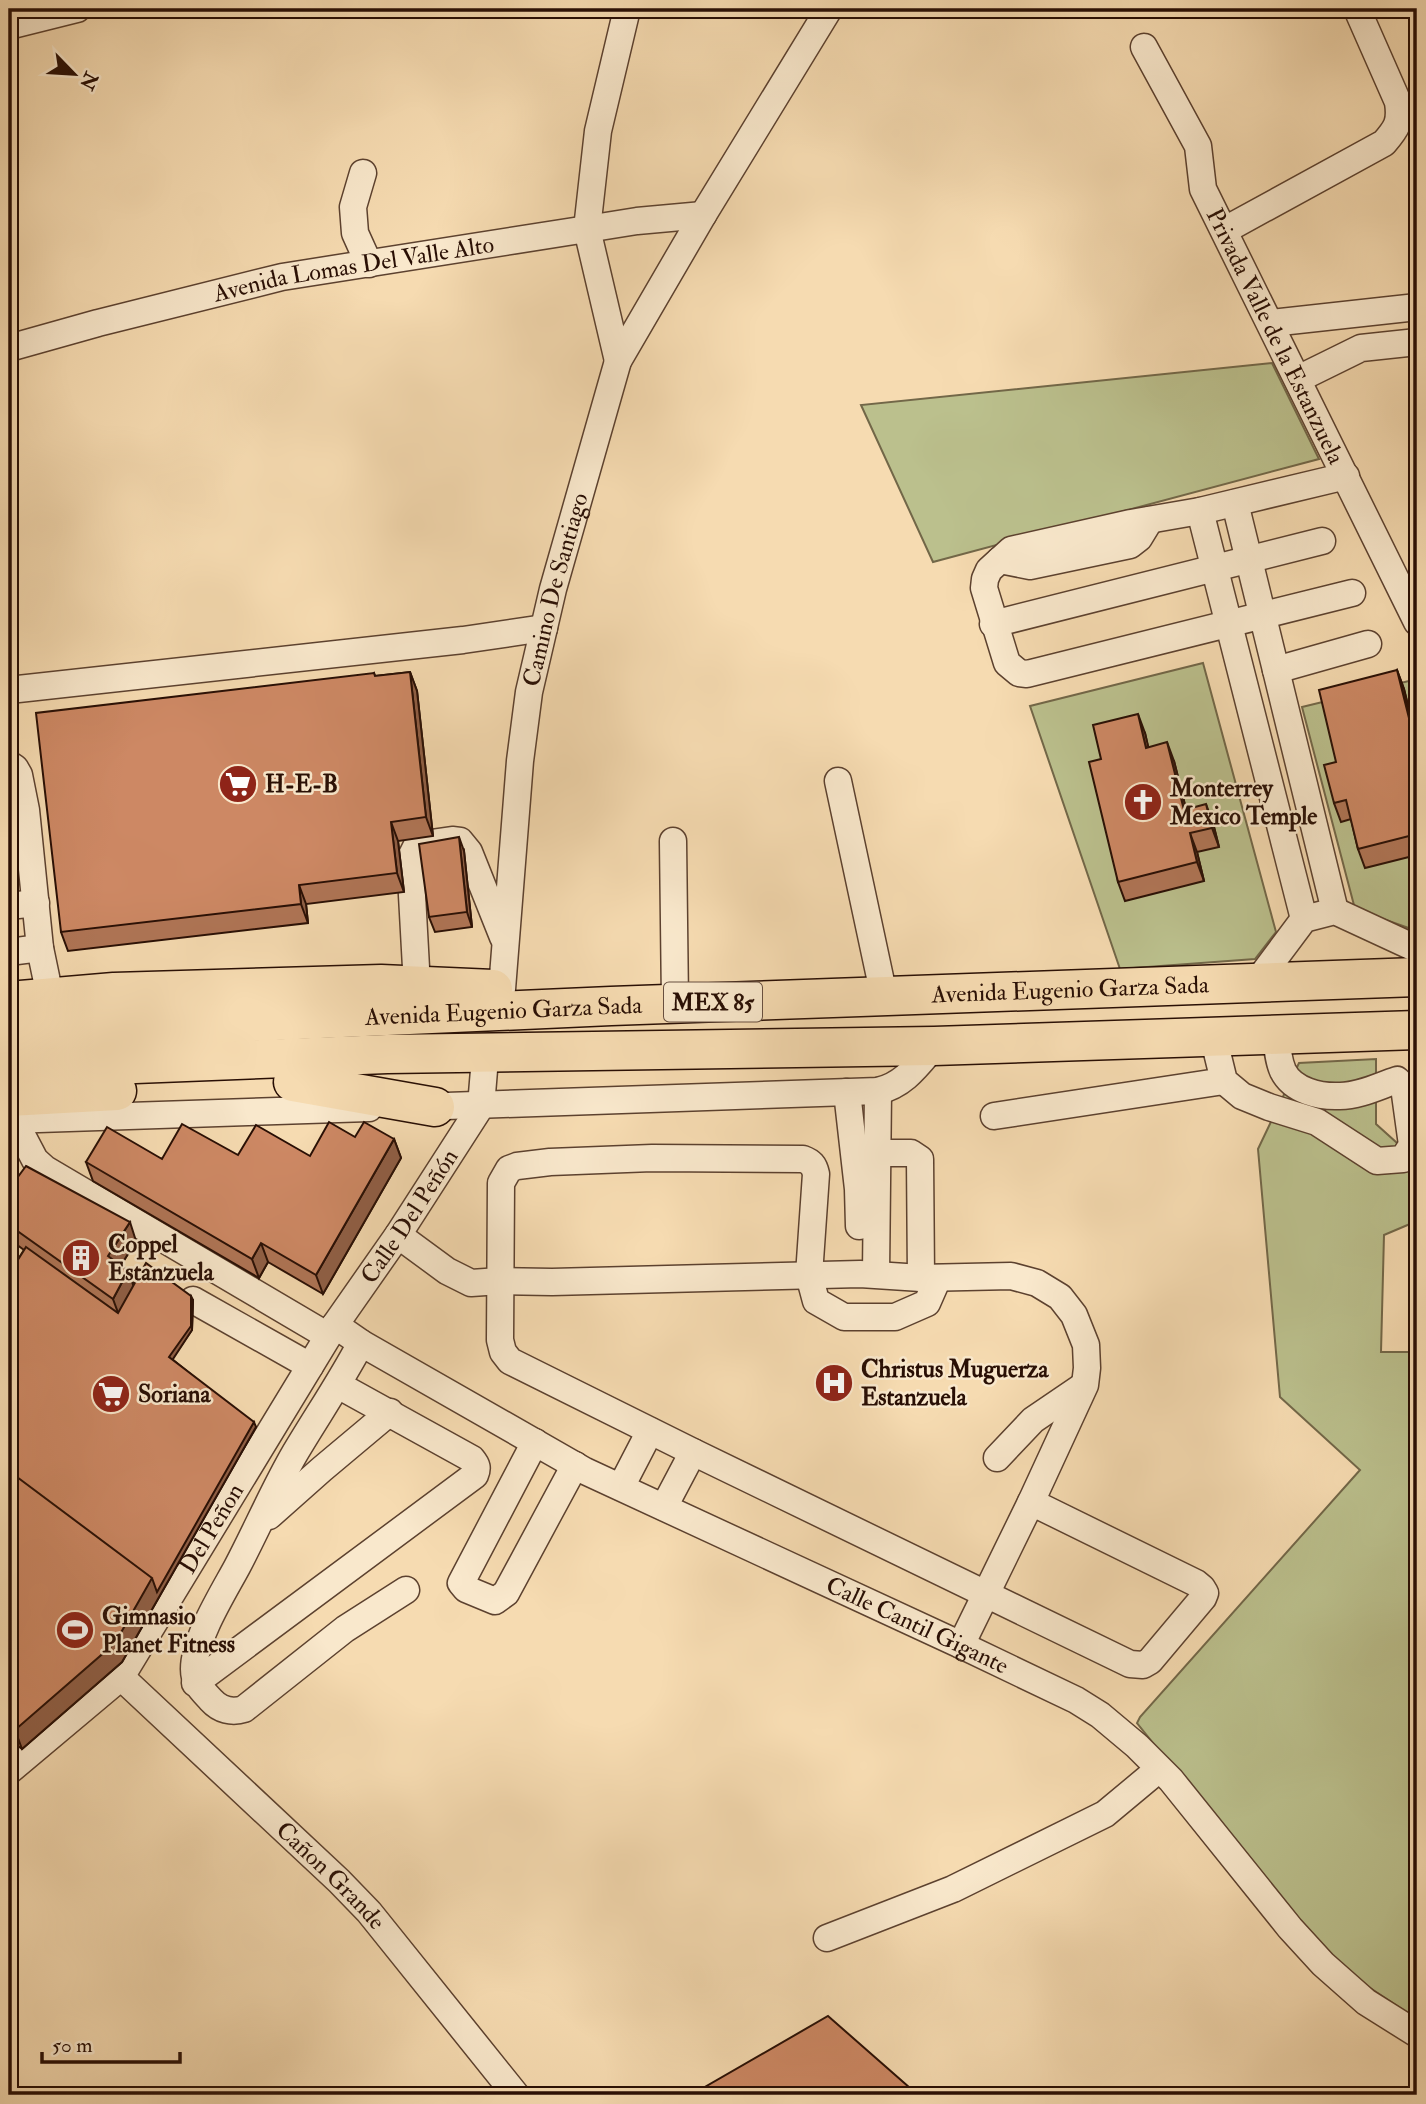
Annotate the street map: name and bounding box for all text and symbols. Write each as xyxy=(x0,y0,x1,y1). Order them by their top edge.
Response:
north arrow xyxy=(38,38,108,108)
text: N xyxy=(74,67,103,94)
street label: Privada Valle de la Estanzuela xyxy=(1199,203,1352,470)
street label: Avenida Lomas Del Valle Alto xyxy=(209,228,496,309)
street label: Camino De Santiago xyxy=(515,489,595,689)
supermarket icon: H-E-B xyxy=(217,763,259,805)
place label: H-E-B xyxy=(265,769,338,800)
place label: Monterrey Mexico Temple xyxy=(1169,773,1317,832)
church icon: Monterrey Mexico Temple xyxy=(1122,781,1164,823)
street label: Avenida Eugenio Garza Sada xyxy=(930,969,1210,1010)
road number: MEX 85 xyxy=(664,982,762,1021)
street label: Avenida Eugenio Garza Sada xyxy=(363,989,644,1033)
street label: Calle Del Peñón xyxy=(353,1143,465,1289)
place label: Coppel Estanzuela xyxy=(108,1229,215,1288)
building icon: Coppel Estanzuela xyxy=(60,1237,102,1279)
place label: Christus Muguerza Estanzuela xyxy=(861,1354,1049,1413)
hospital icon: Christus Muguerza Estanzuela xyxy=(813,1362,855,1404)
supermarket icon: Soriana xyxy=(90,1373,132,1415)
place label: Soriana xyxy=(138,1379,211,1410)
street label: Del Peñon xyxy=(172,1478,251,1579)
street label: Calle Cantil Gigante xyxy=(821,1569,1014,1681)
place label: Gimnasio Planet Fitness xyxy=(102,1601,235,1660)
sports icon: Gimnasio Planet Fitness xyxy=(54,1609,96,1651)
street label: Cañon Grande xyxy=(270,1815,392,1936)
scale bar xyxy=(42,2020,180,2064)
text: 50 m xyxy=(52,2032,93,2059)

